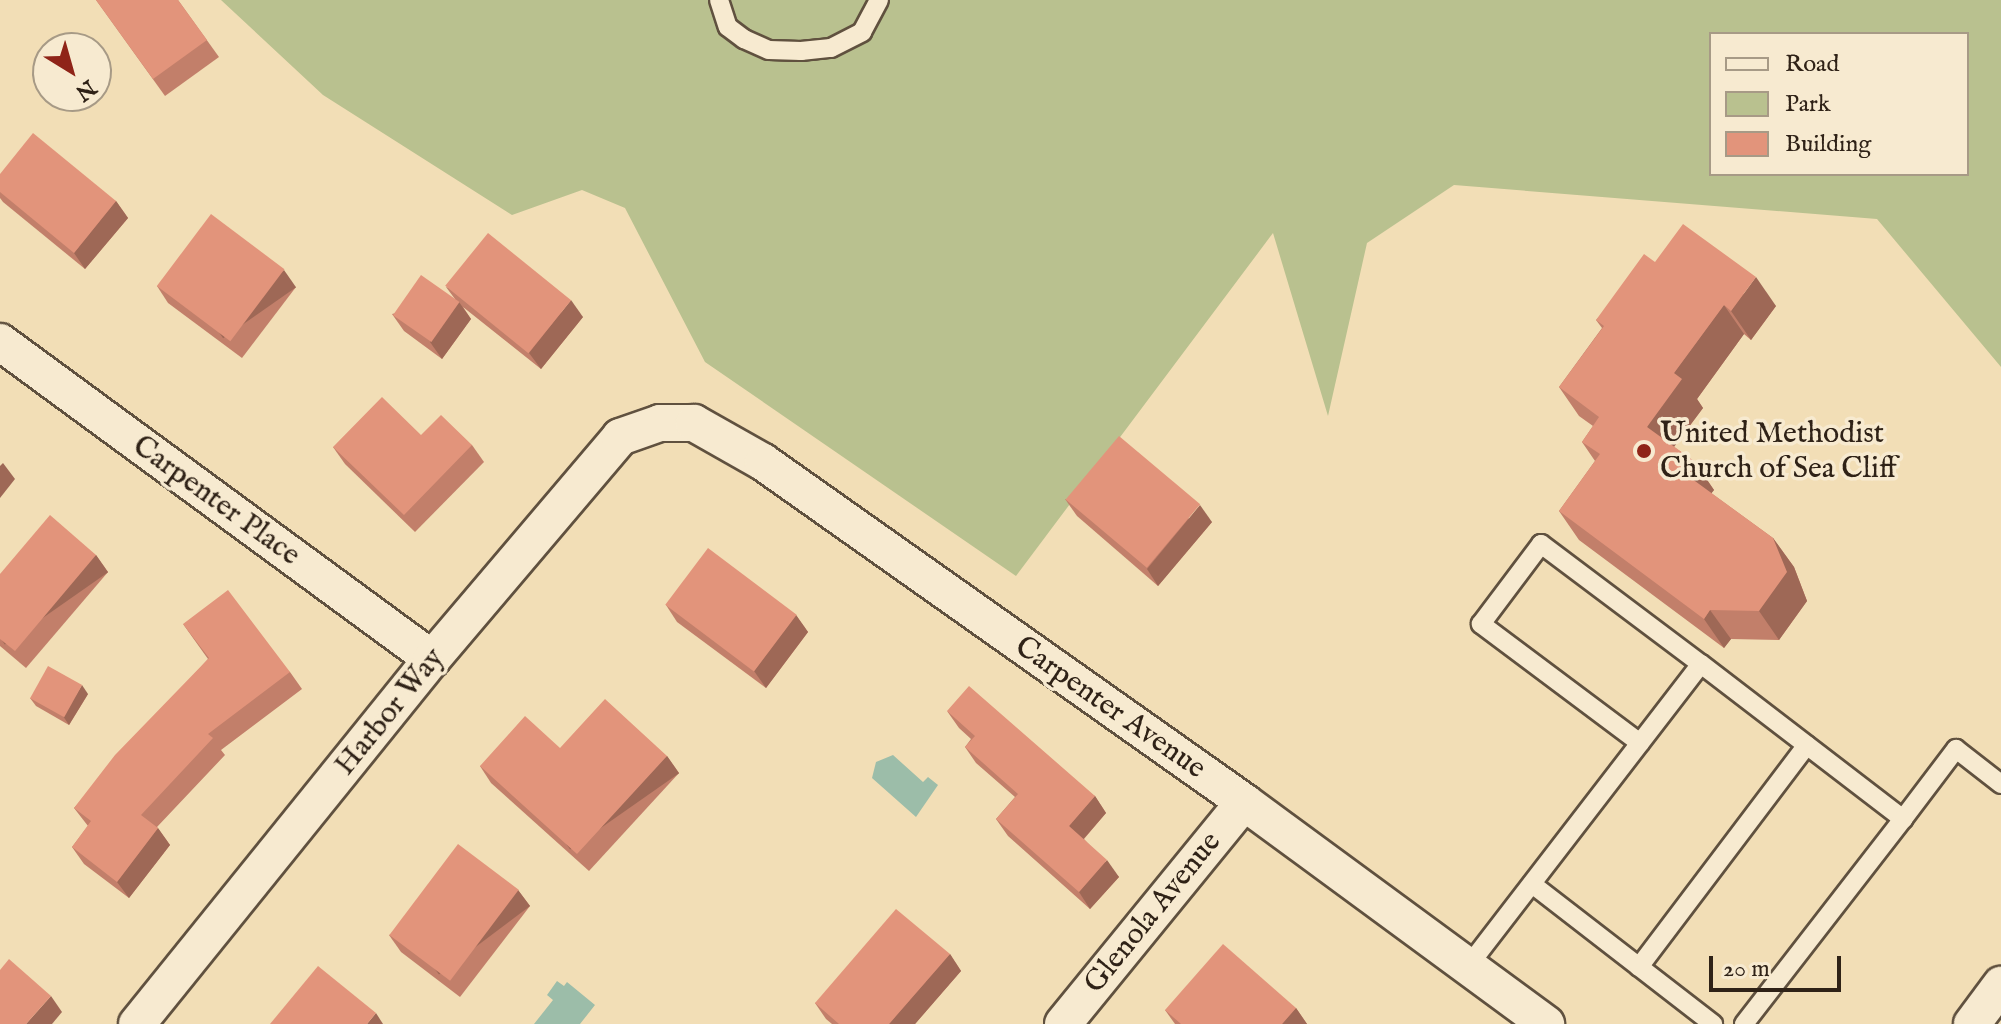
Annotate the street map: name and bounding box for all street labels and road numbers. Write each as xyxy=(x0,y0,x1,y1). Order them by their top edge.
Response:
street label: Carpenter Place xyxy=(125,428,307,574)
street label: Carpenter Avenue xyxy=(1008,629,1212,787)
street label: Harbor Way xyxy=(328,641,452,783)
street label: Glenola Avenue xyxy=(1077,825,1229,1001)

